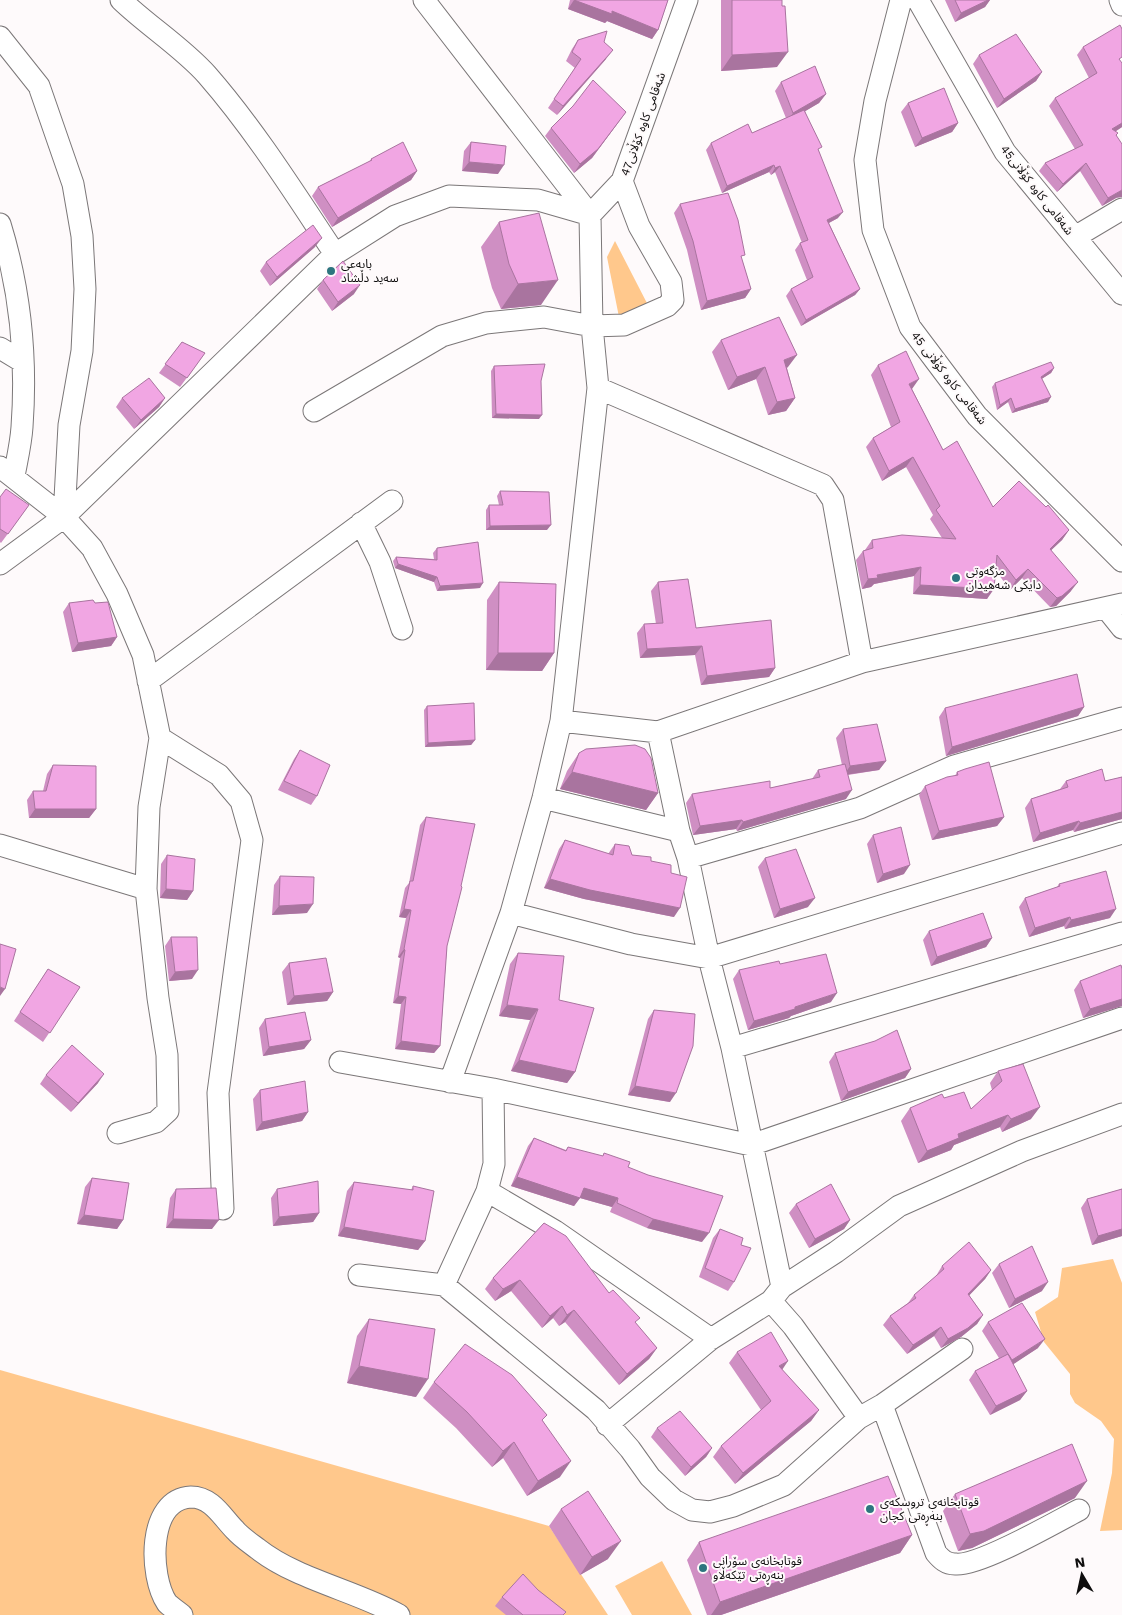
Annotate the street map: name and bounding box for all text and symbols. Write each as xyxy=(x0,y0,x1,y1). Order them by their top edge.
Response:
street label: شەقامی کاوە کۆڵانی47 xyxy=(615,69,668,178)
street label: شەقامی کاوە کۆڵانی45 xyxy=(998,141,1078,238)
place label: بایەعی سەید دڵشاد xyxy=(341,257,399,285)
marker: بایەعی سەید دڵشاد xyxy=(325,265,337,277)
street label: شەقامی کاوە کۆڵانی 45 xyxy=(908,327,992,427)
place label: مزگەوتی دایکی شەهیدان xyxy=(966,564,1042,592)
marker: مزگەوتی دایکی شەهیدان xyxy=(950,572,962,584)
place label: قوتابخانەی تروسکەی بنەڕەتی کچان xyxy=(880,1495,979,1527)
marker: قوتابخانەی تروسکەی بنەڕەتی کچان xyxy=(864,1503,876,1515)
north arrow xyxy=(1057,1550,1107,1600)
text: N xyxy=(1074,1553,1086,1571)
place label: قوتابخانەی سۆرانی بنەڕەتی تێکەڵاو xyxy=(713,1554,802,1586)
marker: قوتابخانەی سۆرانی بنەڕەتی تێکەڵاو xyxy=(697,1562,709,1574)

